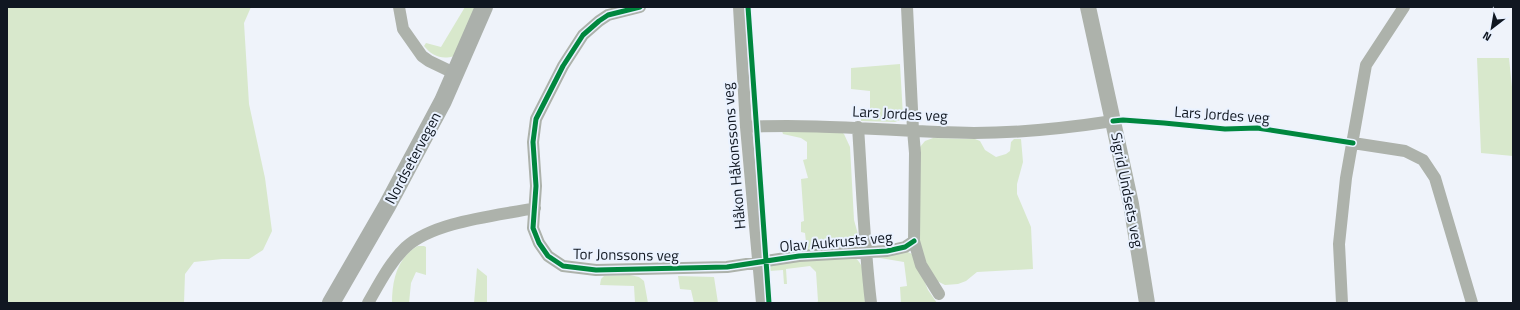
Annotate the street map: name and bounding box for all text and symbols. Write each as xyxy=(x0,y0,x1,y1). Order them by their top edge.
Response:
north arrow xyxy=(1472,8,1512,48)
text: N xyxy=(1479,28,1494,45)
street label: Håkon Håkonssons veg xyxy=(716,81,751,230)
street label: Lars Jordes veg xyxy=(852,100,949,127)
street label: Lars Jordes veg xyxy=(1174,100,1271,129)
street label: Nordsetervegen xyxy=(379,108,447,208)
street label: Sigrid Undsets veg xyxy=(1105,130,1150,250)
street label: Olav Aukrusts veg xyxy=(778,225,894,258)
street label: Tor Jonssons veg xyxy=(573,242,679,267)

